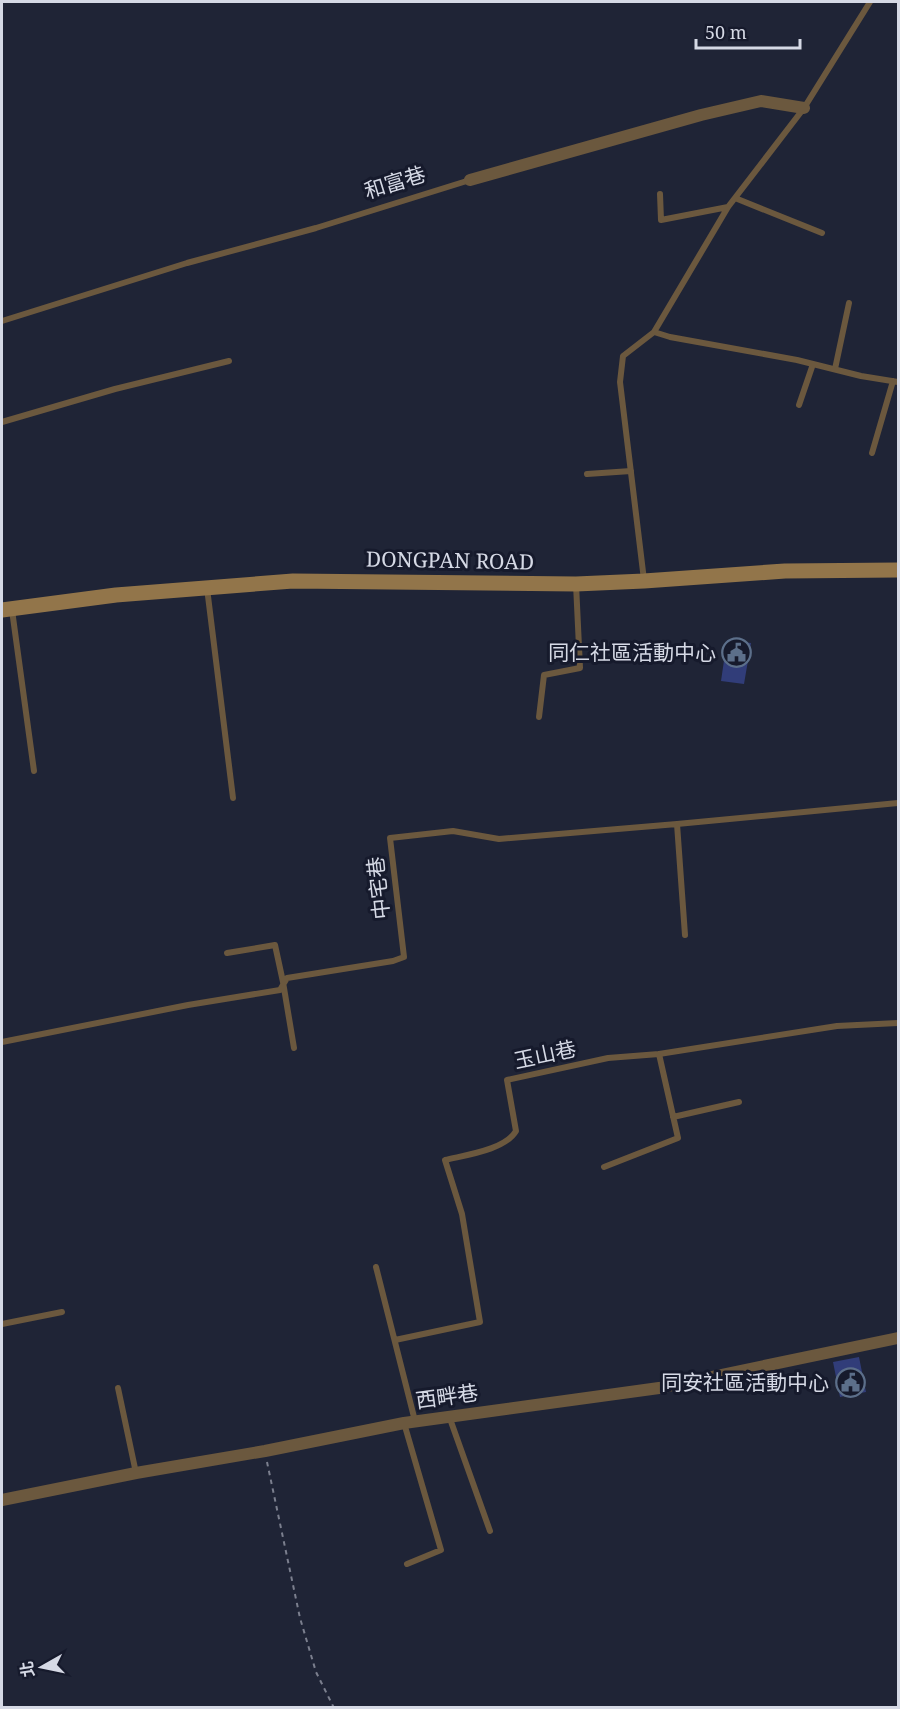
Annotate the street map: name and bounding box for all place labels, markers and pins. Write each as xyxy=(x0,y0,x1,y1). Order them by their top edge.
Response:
public building icon: 同仁社區活動中心 xyxy=(721,637,753,669)
place label: 同仁社區活動中心 xyxy=(548,638,716,666)
public building icon: 同安社區活動中心 xyxy=(834,1367,866,1399)
place label: 同安社區活動中心 xyxy=(661,1368,829,1396)

